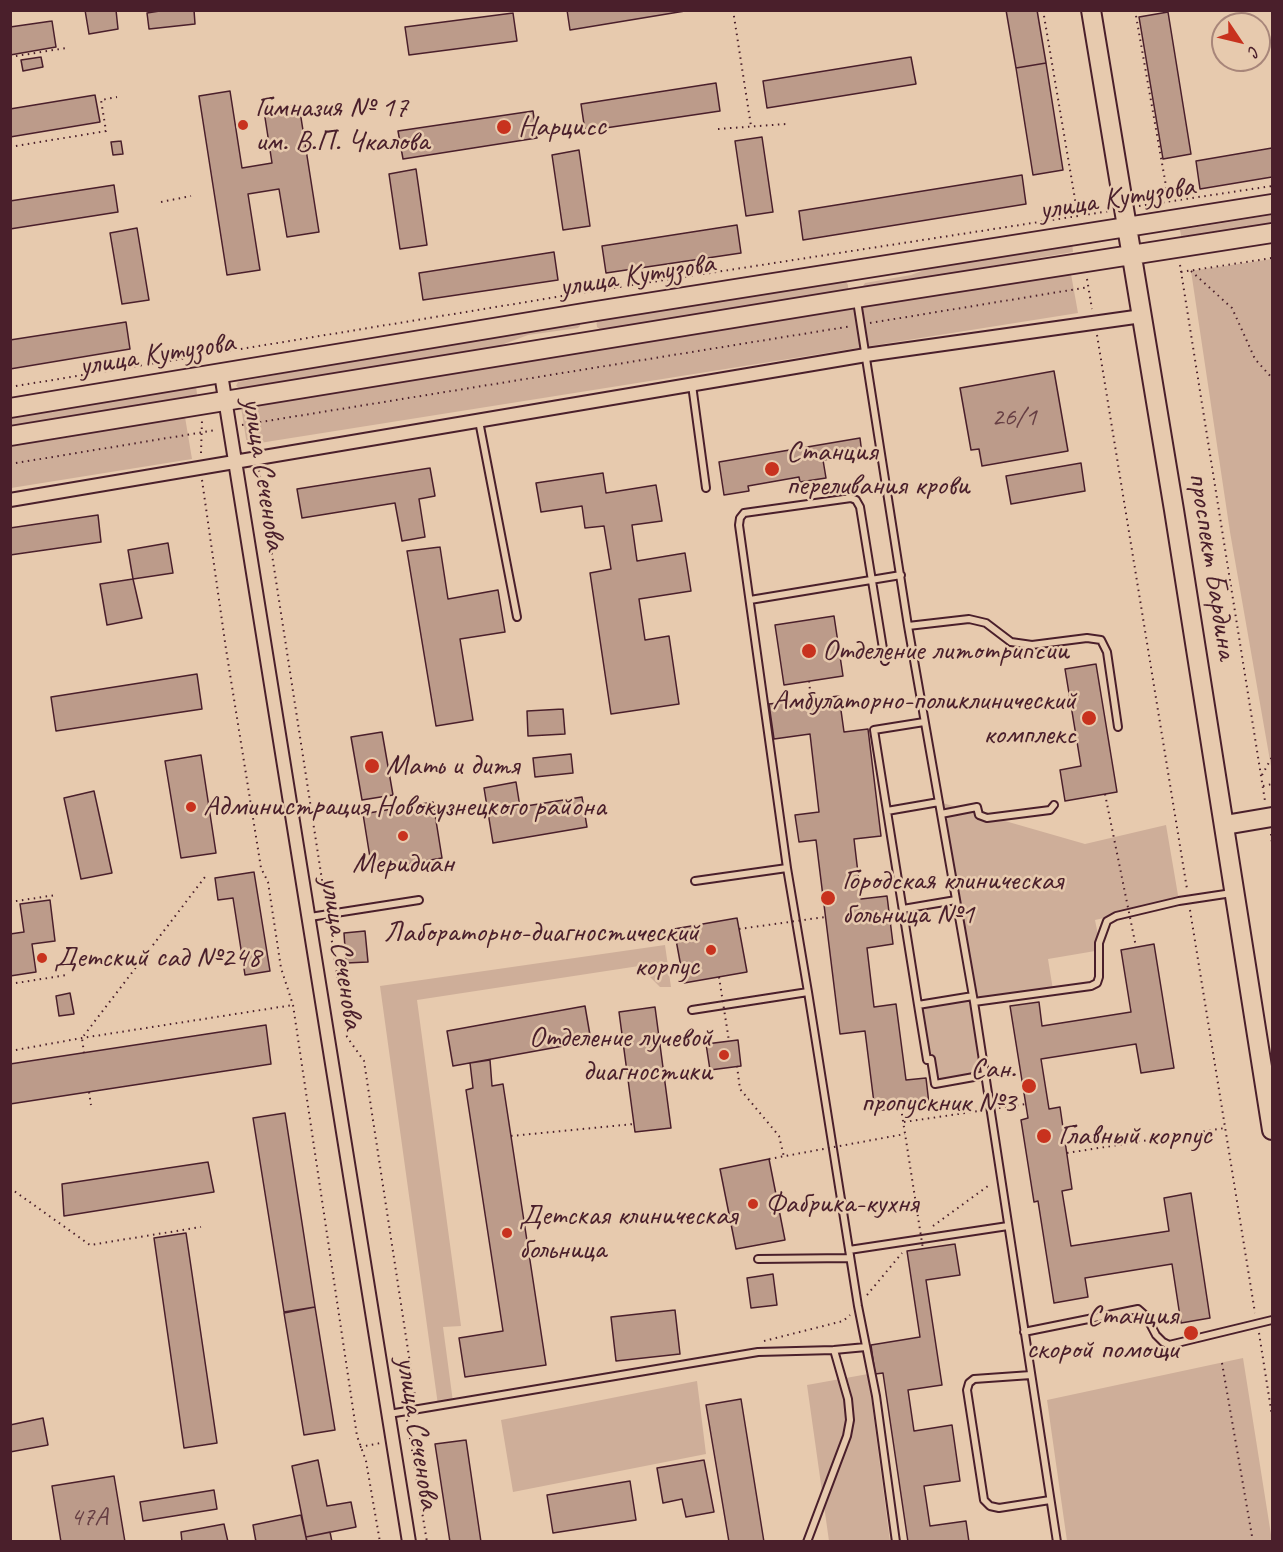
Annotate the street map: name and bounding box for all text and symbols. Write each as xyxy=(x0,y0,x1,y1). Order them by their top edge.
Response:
north arrow xyxy=(1211,12,1271,72)
text: С xyxy=(1244,42,1265,60)
place label: Гимназия № 17 им. В.П. Чкалова xyxy=(255,90,429,160)
place label: Нарцисс xyxy=(518,109,606,145)
marker: Гимназия № 17 им. В.П. Чкалова xyxy=(236,118,250,132)
marker: Нарцисс xyxy=(495,118,513,136)
street label: улица Кутузова xyxy=(1037,169,1197,229)
street label: улица Кутузова xyxy=(557,246,717,306)
street label: улица Кутузова xyxy=(77,325,237,385)
street label: улица Сеченова xyxy=(233,395,293,553)
house number: 26/1 xyxy=(991,402,1037,434)
place label: Станция переливания крови xyxy=(786,434,969,504)
marker: Станция переливания крови xyxy=(763,460,781,478)
street label: проспект Бардина xyxy=(1179,470,1245,662)
place label: Отделение литотрипсии xyxy=(822,633,1069,669)
marker: Отделение литотрипсии xyxy=(800,642,818,660)
place label: Амбулаторно-поликлинический комплекс xyxy=(772,683,1076,754)
marker: Амбулаторно-поликлинический комплекс xyxy=(1080,709,1098,727)
place label: Мать и дитя xyxy=(386,748,519,784)
marker: Мать и дитя xyxy=(363,757,381,775)
place label: Администрация Новокузнецкого района xyxy=(203,789,606,825)
marker: Администрация Новокузнецкого района xyxy=(184,800,198,814)
marker: Меридиан xyxy=(396,829,410,843)
place label: Меридиан xyxy=(352,846,454,882)
place label: Городская клиническая больница №1 xyxy=(842,863,1063,934)
street label: улица Сеченова xyxy=(311,874,371,1032)
marker: Городская клиническая больница №1 xyxy=(819,889,837,907)
place label: Лабораторно-диагностический корпус xyxy=(384,915,699,986)
place label: Детский сад №248 xyxy=(54,940,261,976)
marker: Лабораторно-диагностический корпус xyxy=(704,943,718,957)
marker: Детский сад №248 xyxy=(35,951,49,965)
place label: Отделение лучевой диагностики xyxy=(529,1020,712,1090)
marker: Отделение лучевой диагностики xyxy=(717,1048,731,1062)
place label: Сан. пропускник №3 xyxy=(861,1051,1016,1122)
marker: Сан. пропускник №3 xyxy=(1020,1077,1038,1095)
place label: Главный корпус xyxy=(1058,1118,1212,1154)
marker: Главный корпус xyxy=(1035,1127,1053,1145)
place label: Фабрика-кухня xyxy=(765,1186,918,1222)
marker: Фабрика-кухня xyxy=(746,1197,760,1211)
place label: Детская клиническая больница xyxy=(519,1198,737,1268)
marker: Детская клиническая больница xyxy=(500,1226,514,1240)
place label: Станция скорой помощи xyxy=(1026,1298,1178,1368)
marker: Станция скорой помощи xyxy=(1182,1324,1200,1342)
street label: улица Сеченова xyxy=(387,1354,447,1512)
house number: 47А xyxy=(70,1502,108,1534)

